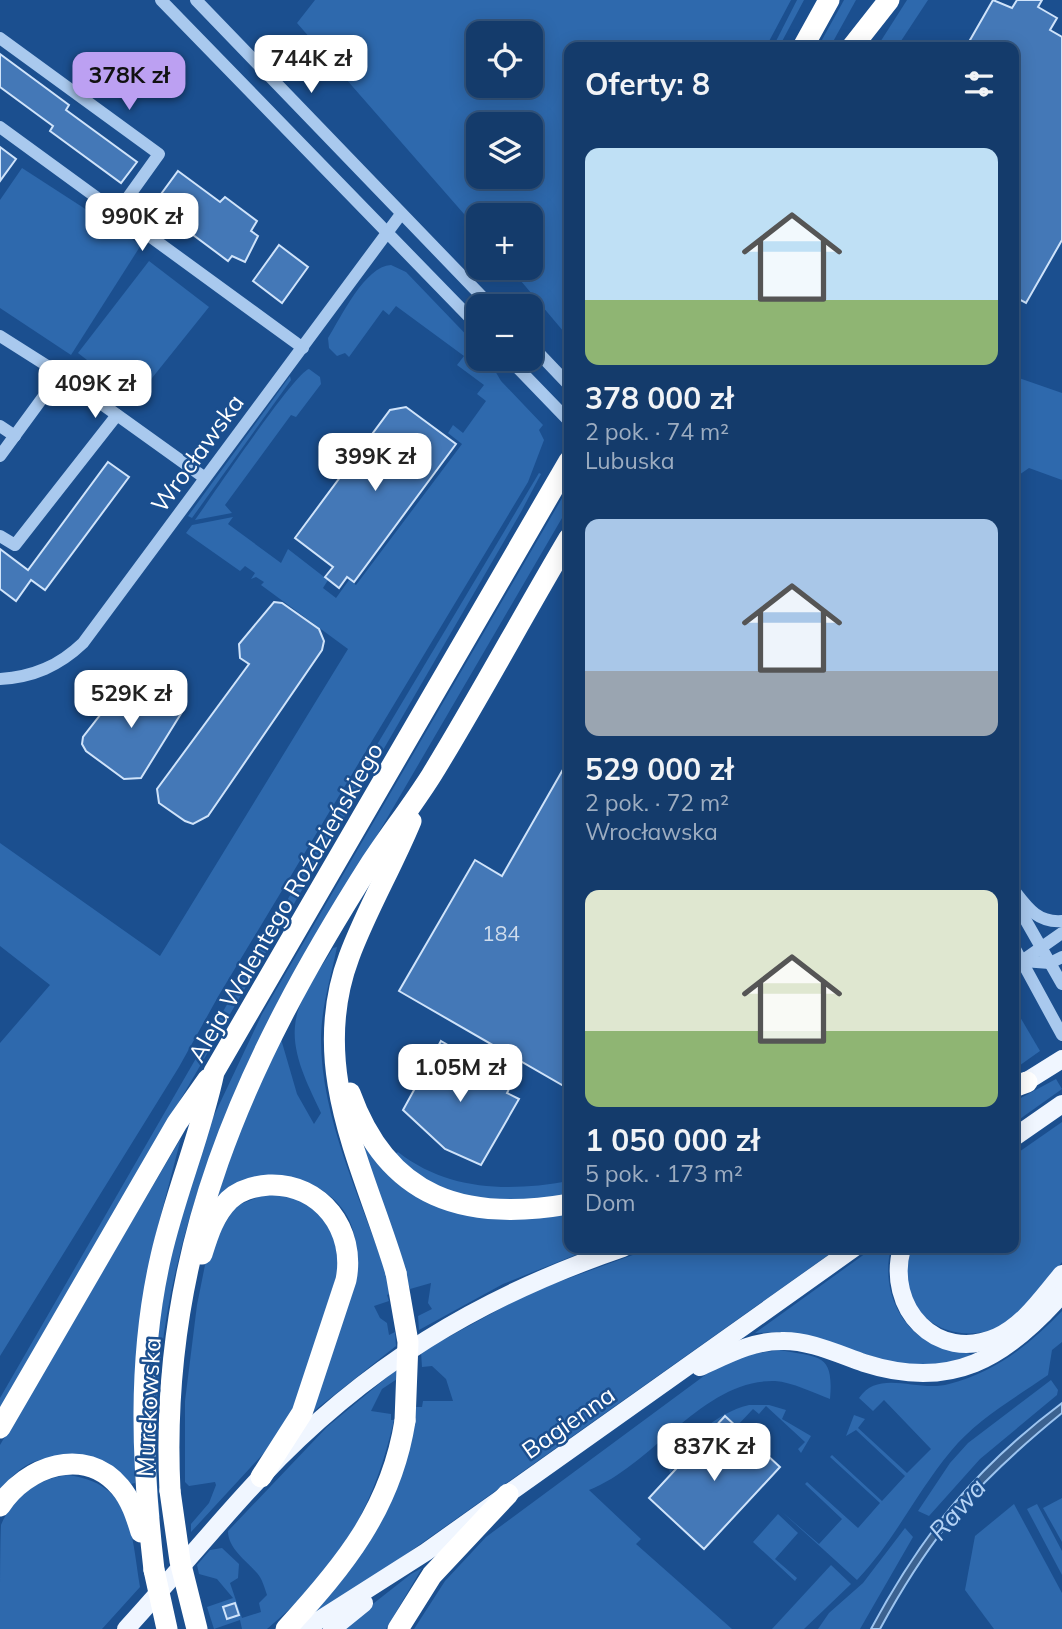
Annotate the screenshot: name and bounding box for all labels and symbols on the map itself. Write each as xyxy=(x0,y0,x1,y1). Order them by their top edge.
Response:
pin: 744K zł xyxy=(246,36,376,95)
pin: 378K zł xyxy=(64,52,194,112)
pin: 990K zł xyxy=(77,194,207,253)
pin: 409K zł xyxy=(30,360,160,420)
street label: Wrocławska xyxy=(144,388,250,518)
pin: 399K zł xyxy=(310,434,440,493)
pin: 529K zł xyxy=(66,670,196,730)
street label: Aleja Walentego Roździeńskiego xyxy=(181,737,389,1067)
house number: 184 xyxy=(482,920,520,946)
pin: 1.05M zł xyxy=(388,1044,532,1104)
street label: Murckowska xyxy=(129,1336,167,1478)
street label: Bagienna xyxy=(516,1379,620,1465)
pin: 837K zł xyxy=(649,1424,779,1483)
water label: Rawa xyxy=(921,1471,993,1547)

